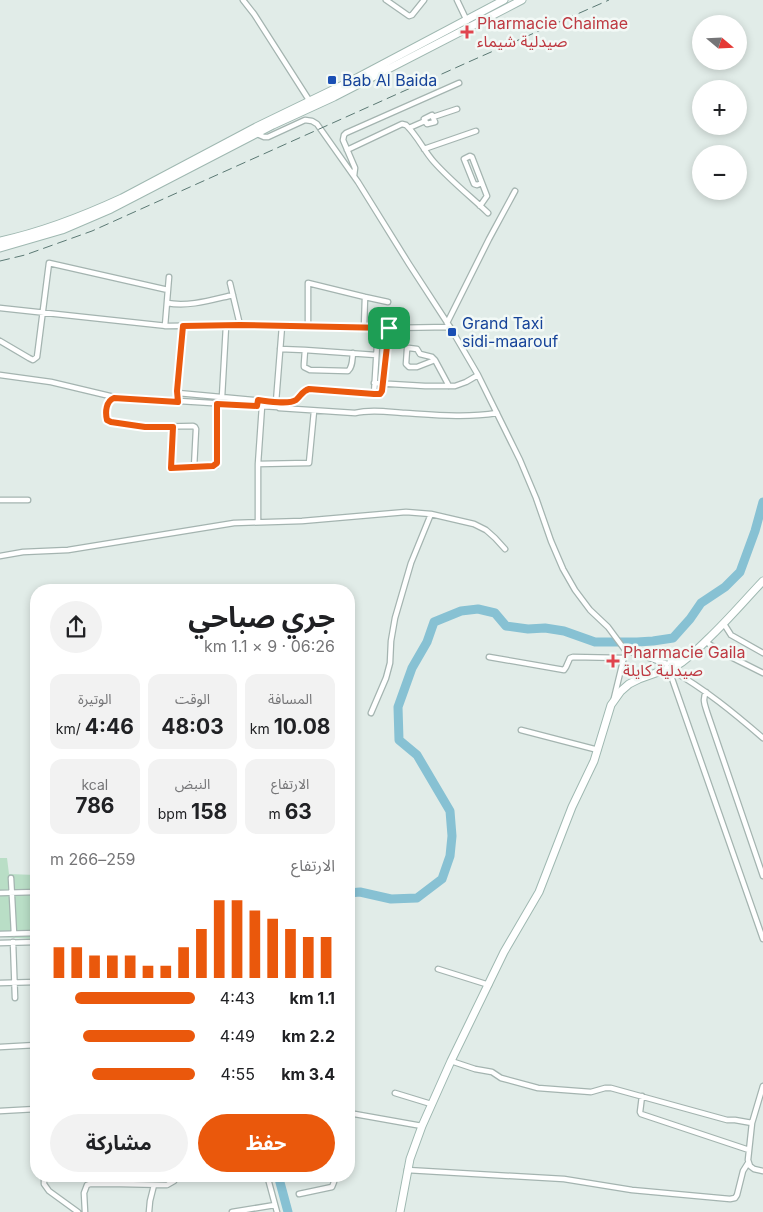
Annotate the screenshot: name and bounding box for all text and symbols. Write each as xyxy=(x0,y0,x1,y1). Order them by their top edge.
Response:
place label: Pharmacie Chaimae صيدلية شيماء xyxy=(477,13,628,51)
north arrow xyxy=(692,15,748,70)
map controls xyxy=(692,15,747,200)
marker: Pharmacie Chaimae صيدلية شيماء xyxy=(461,26,473,38)
place label: Bab Al Baida xyxy=(342,70,437,90)
marker: Bab Al Baida xyxy=(326,74,338,86)
button: + xyxy=(692,80,747,135)
button: − xyxy=(692,145,747,200)
pin xyxy=(368,307,410,349)
place label: Grand Taxi sidi-maarouf xyxy=(462,313,558,351)
icon: arrive xyxy=(375,314,403,342)
marker: Grand Taxi sidi-maarouf xyxy=(446,326,458,338)
text: جري صباحي xyxy=(188,600,335,634)
button: share xyxy=(50,601,102,653)
text: 06:26 · 9 × 1.1 km xyxy=(204,636,335,656)
place label: Pharmacie Gaila صيدلية كايلة xyxy=(623,642,745,680)
marker: Pharmacie Gaila صيدلية كايلة xyxy=(607,655,619,667)
text: الوتيرة xyxy=(78,690,112,707)
text: الوقت xyxy=(175,690,210,707)
text: المسافة xyxy=(268,690,312,707)
text: 4:46 xyxy=(85,714,134,739)
text: 48:03 xyxy=(161,714,224,739)
text: 10.08 xyxy=(274,714,331,739)
text: /km xyxy=(56,720,85,737)
text: km xyxy=(250,720,274,737)
text: النبض xyxy=(175,775,210,792)
text: الارتفاع xyxy=(271,775,309,792)
text: kcal xyxy=(81,776,108,793)
text: 786 xyxy=(75,793,114,818)
text: 158 xyxy=(191,799,227,824)
text: 63 xyxy=(285,799,312,824)
text: bpm xyxy=(158,805,191,822)
text: m xyxy=(268,805,285,822)
text: 259–266 m xyxy=(50,849,136,869)
text: الارتفاع xyxy=(291,855,335,875)
text: 4:43 xyxy=(220,988,255,1008)
text: 1.1 km xyxy=(290,988,335,1008)
text: 4:49 xyxy=(220,1026,255,1046)
text: 2.2 km xyxy=(282,1026,335,1046)
text: 4:55 xyxy=(221,1064,255,1084)
text: 3.4 km xyxy=(281,1064,335,1084)
button: مشاركة xyxy=(50,1114,188,1172)
button: حفظ xyxy=(198,1114,335,1172)

